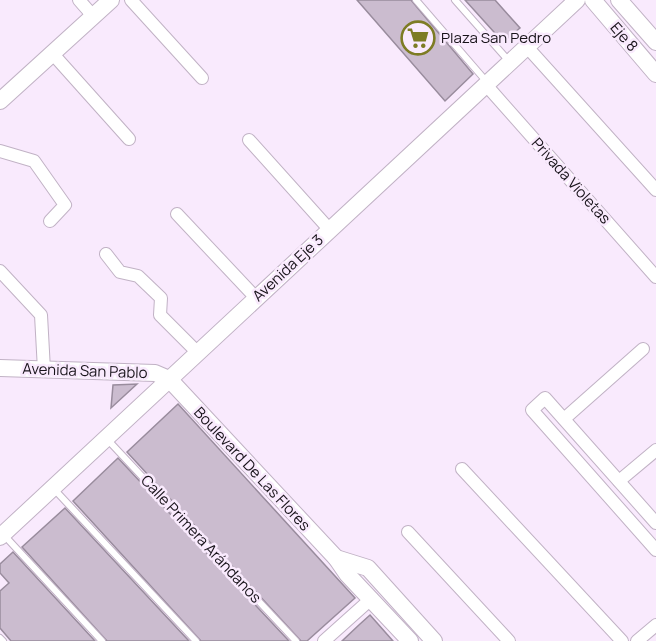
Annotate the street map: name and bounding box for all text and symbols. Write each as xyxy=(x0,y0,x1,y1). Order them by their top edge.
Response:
street label: Eje 8 xyxy=(606,17,643,56)
supermarket icon: Plaza San Pedro xyxy=(400,20,436,56)
place label: Plaza San Pedro xyxy=(441,27,551,48)
street label: Privada Violetas xyxy=(527,133,616,228)
street label: Avenida Eje 3 xyxy=(248,229,328,306)
street label: Avenida San Pablo xyxy=(22,358,148,383)
street label: Boulevard De Las Flores xyxy=(189,402,315,535)
street label: Calle Primera Arándanos xyxy=(136,470,266,607)

